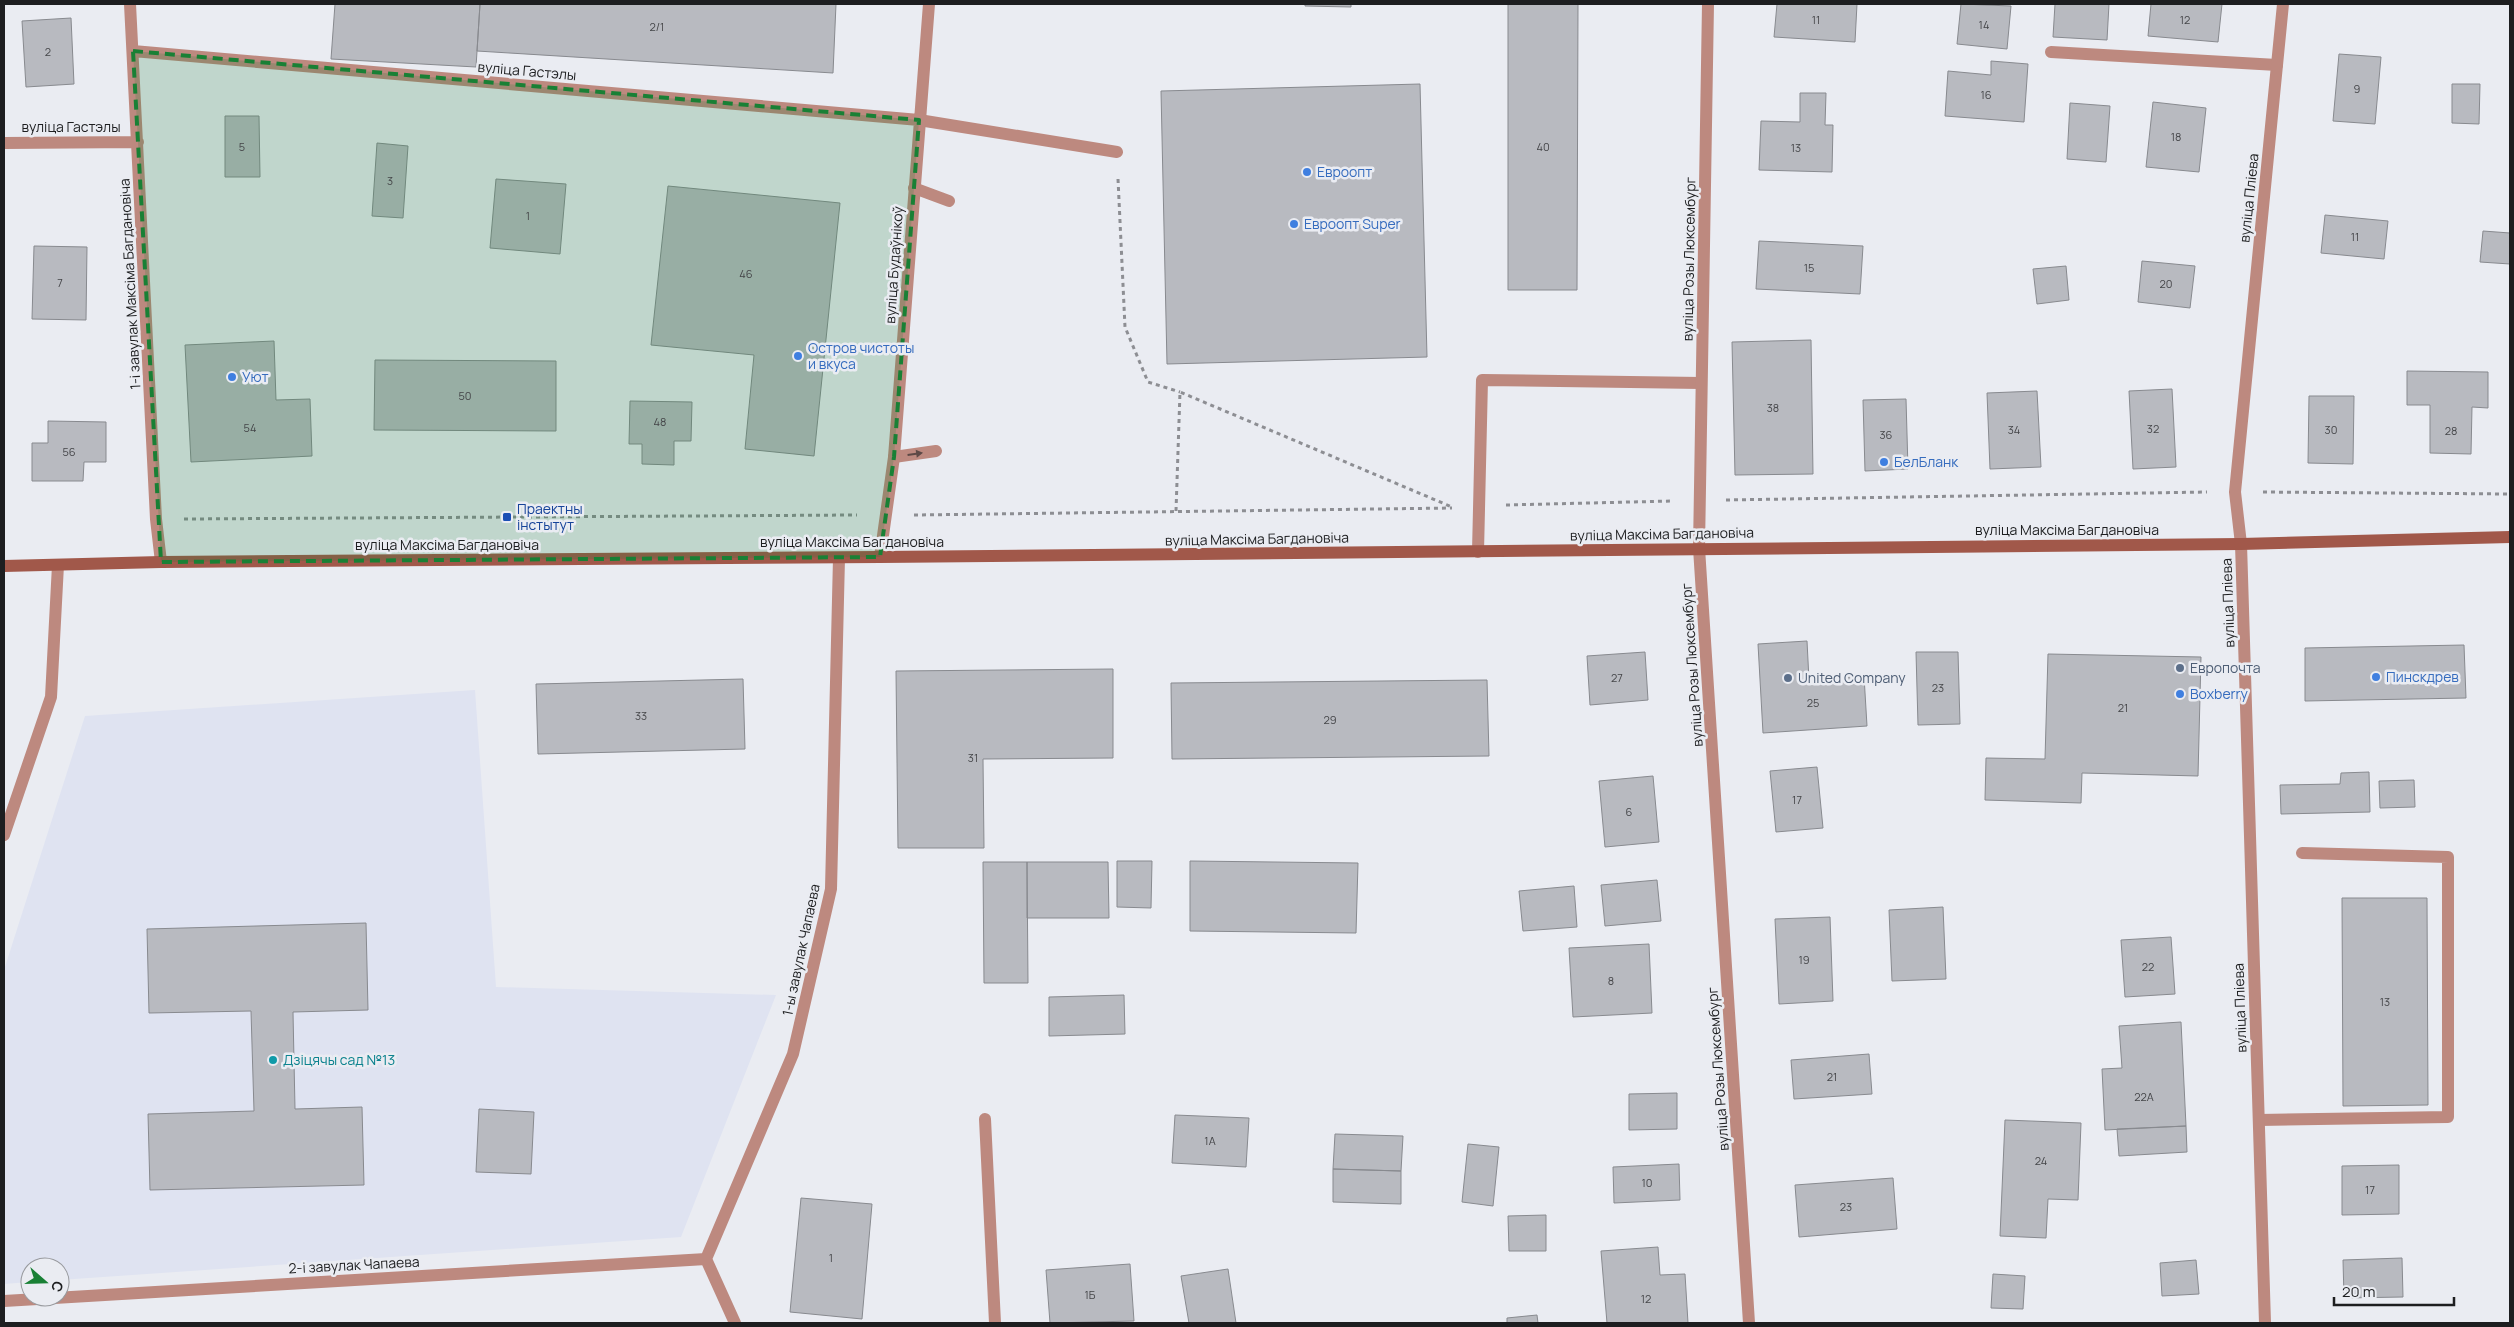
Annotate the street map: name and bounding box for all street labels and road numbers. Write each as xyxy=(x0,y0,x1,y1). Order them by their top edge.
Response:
street label: вуліца Гастэлы xyxy=(477,57,577,84)
street label: вуліца Гастэлы xyxy=(21,117,121,136)
street label: вуліца Пліева xyxy=(2234,152,2263,244)
street label: вуліца Розы Люксембург xyxy=(1678,176,1699,341)
street label: 1-і завулак Максіма Багдановіча xyxy=(114,178,145,390)
street label: вуліца Будаўнікоў xyxy=(880,205,907,324)
street label: вуліца Максіма Багдановіча xyxy=(1975,520,2159,539)
street label: вуліца Максіма Багдановіча xyxy=(1570,522,1754,545)
street label: вуліца Максіма Багдановіча xyxy=(1165,527,1349,550)
street label: вуліца Максіма Багдановіча xyxy=(760,532,944,551)
street label: вуліца Максіма Багдановіча xyxy=(355,535,539,554)
street label: вуліца Пліева xyxy=(2216,558,2239,648)
street label: вуліца Розы Люксембург xyxy=(1676,582,1707,748)
street label: 1-ы завулак Чапаева xyxy=(777,882,824,1018)
street label: вуліца Пліева xyxy=(2228,963,2251,1053)
street label: вуліца Розы Люксембург xyxy=(1702,986,1733,1152)
street label: 2-і завулак Чапаева xyxy=(288,1252,420,1277)

